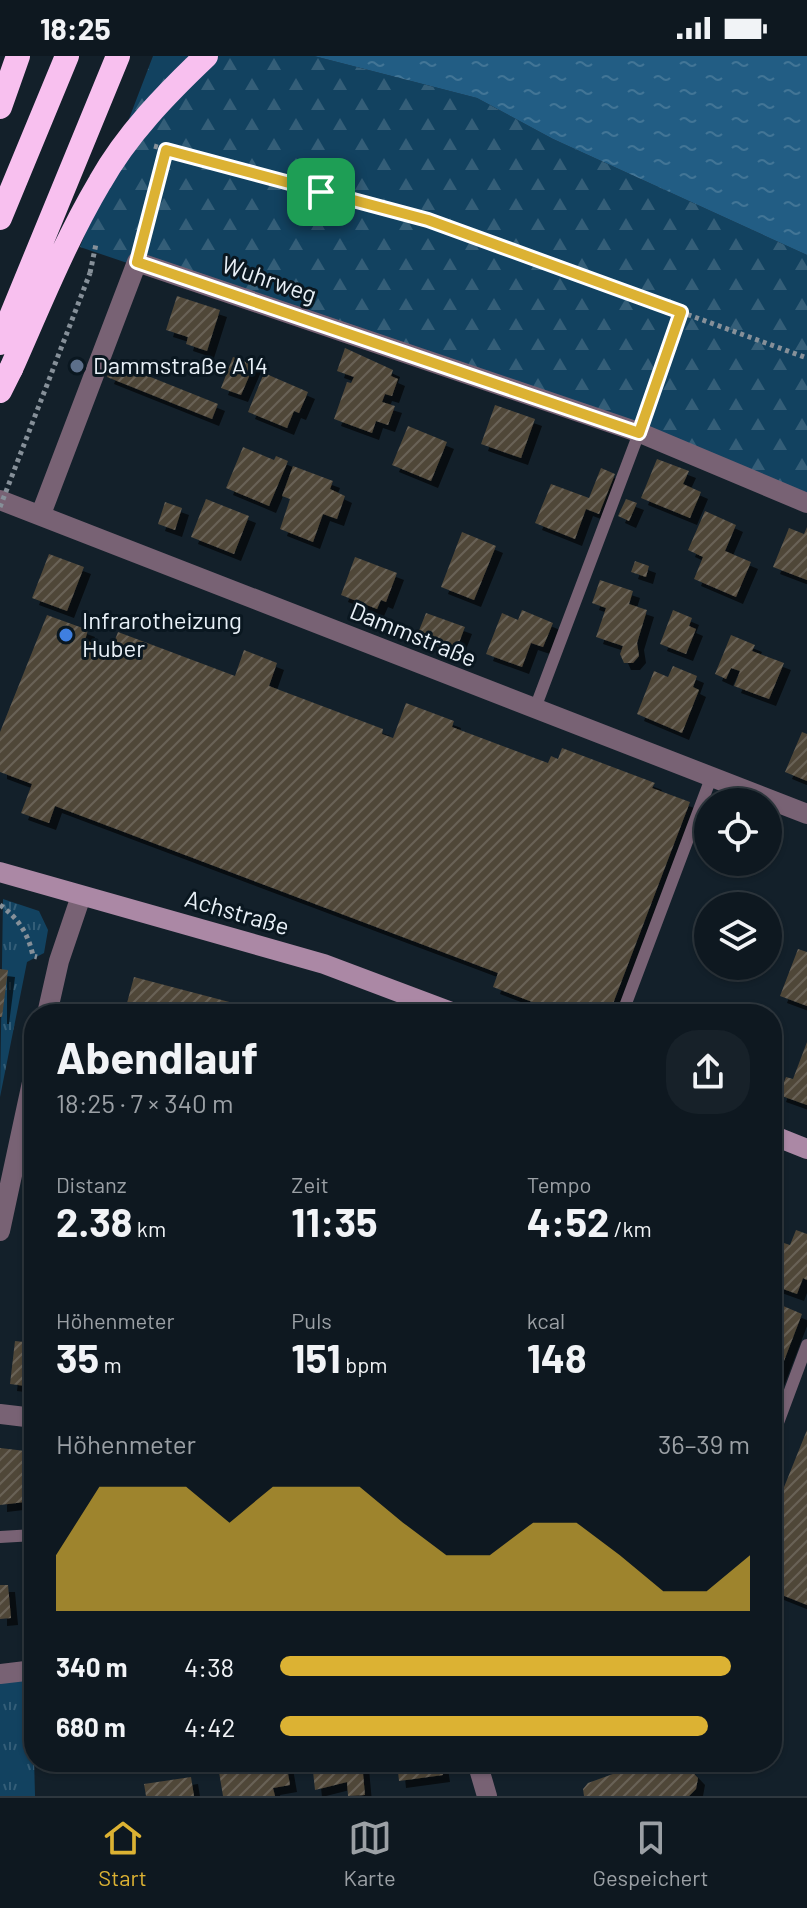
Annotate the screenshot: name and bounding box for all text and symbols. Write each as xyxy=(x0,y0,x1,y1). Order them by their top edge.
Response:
text: 18:25 xyxy=(40,10,111,46)
pin xyxy=(287,158,355,226)
icon: arrive xyxy=(299,170,343,214)
street label: Wuhrweg xyxy=(218,249,321,308)
place label: Dammstraße A14 xyxy=(93,350,268,379)
marker: Dammstraße A14 xyxy=(68,357,86,375)
street label: Dammstraße xyxy=(346,595,481,672)
place label: Infrarotheizung Huber xyxy=(82,605,242,662)
marker: Infrarotheizung Huber xyxy=(57,626,75,644)
map controls xyxy=(694,788,782,980)
button: locate xyxy=(694,788,782,876)
street label: Achstraße xyxy=(182,883,293,940)
button: layers xyxy=(694,892,782,980)
text: Abendlauf xyxy=(56,1030,258,1083)
button: share xyxy=(666,1030,750,1114)
text: 18:25 · 7 × 340 m xyxy=(56,1087,233,1118)
text: Distanz xyxy=(56,1171,127,1197)
text: Zeit xyxy=(291,1171,329,1197)
text: Tempo xyxy=(527,1171,592,1197)
text: 2.38 xyxy=(56,1197,132,1245)
text: 11:35 xyxy=(291,1197,378,1245)
text: 4:52 xyxy=(527,1197,609,1245)
text: km xyxy=(132,1215,166,1241)
text: /km xyxy=(609,1215,652,1241)
text: Höhenmeter xyxy=(56,1307,175,1333)
text: Puls xyxy=(291,1307,332,1333)
text: kcal xyxy=(527,1307,565,1333)
text: 35 xyxy=(56,1333,99,1381)
text: 151 xyxy=(291,1333,341,1381)
text: 148 xyxy=(527,1333,587,1381)
text: m xyxy=(99,1351,122,1377)
text: bpm xyxy=(341,1351,388,1377)
text: Höhenmeter xyxy=(56,1428,196,1459)
text: 36–39 m xyxy=(658,1428,750,1459)
text: 340 m xyxy=(56,1651,128,1682)
text: 4:38 xyxy=(184,1651,234,1682)
text: 680 m xyxy=(56,1711,126,1742)
text: 4:42 xyxy=(184,1711,235,1742)
tab: Start xyxy=(98,1816,147,1890)
tab: Karte xyxy=(343,1816,396,1890)
tab: Gespeichert xyxy=(593,1816,709,1890)

